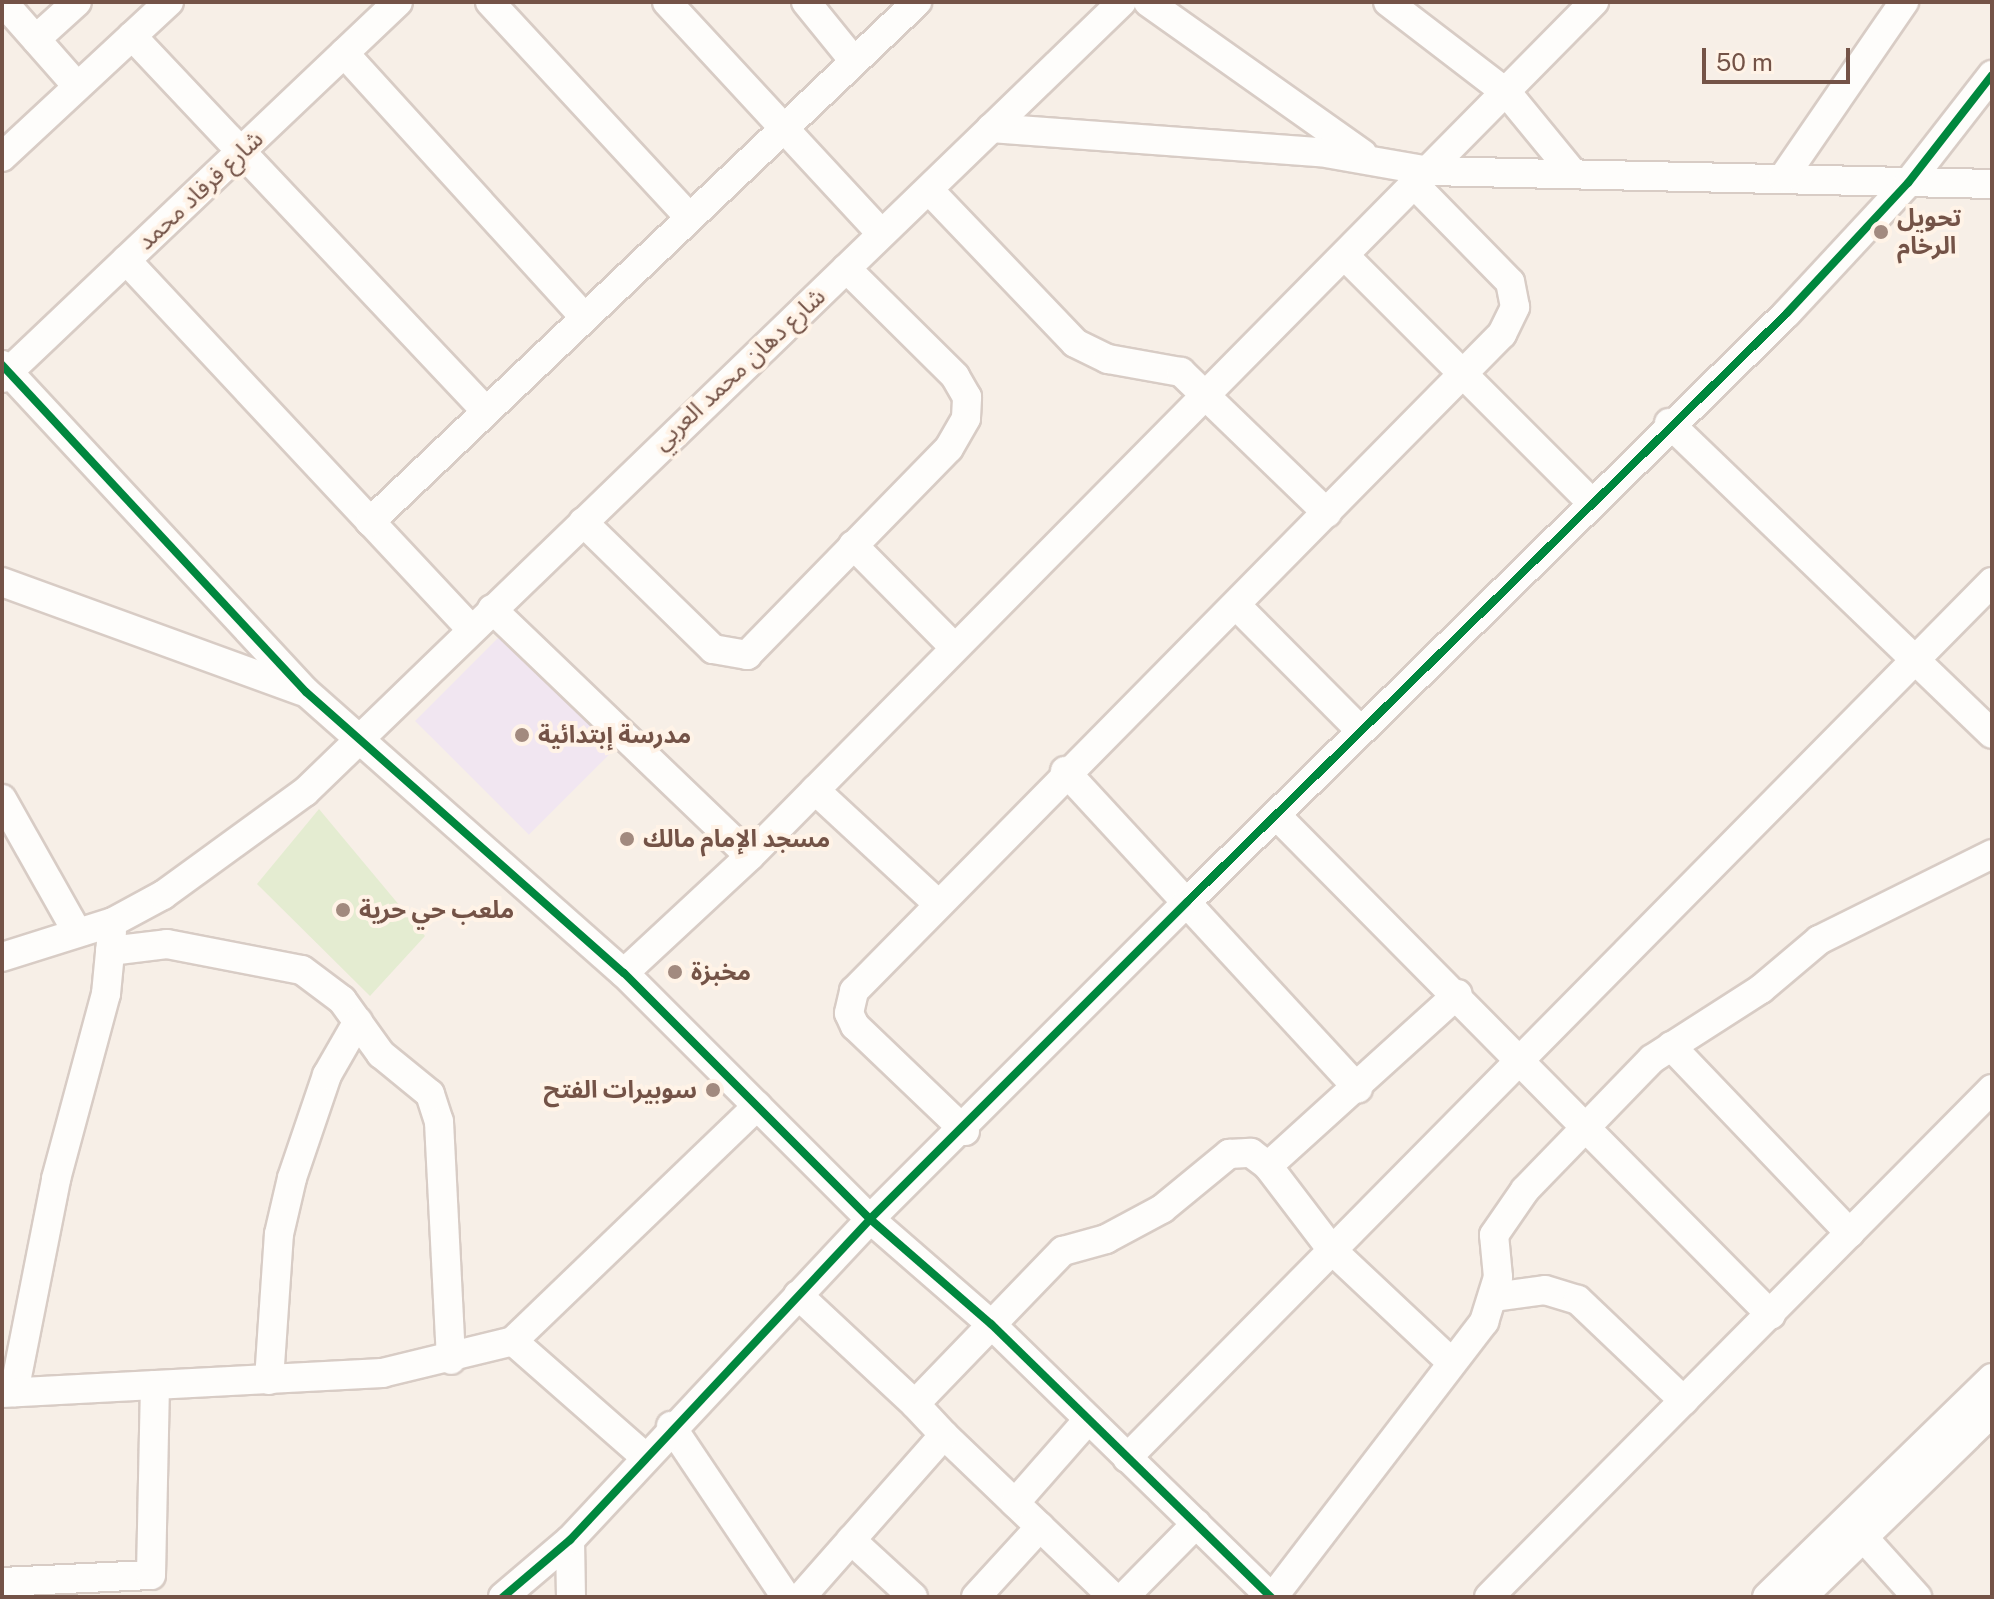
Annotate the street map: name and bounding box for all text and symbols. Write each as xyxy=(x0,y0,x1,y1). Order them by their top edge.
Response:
scale bar xyxy=(1706,32,1854,82)
text: 50 m xyxy=(1716,48,1773,76)
street label: شارع فرفاد محمد xyxy=(131,124,269,256)
place label: تحويل الرخام xyxy=(1897,204,1961,260)
marker: تحويل الرخام xyxy=(1872,223,1890,241)
street label: شارع دهان محمد العربي xyxy=(647,282,831,456)
place label: مدرسة إبتدائية xyxy=(538,721,691,749)
marker: مدرسة إبتدائية xyxy=(513,726,531,744)
place label: مسجد الإمام مالك xyxy=(643,825,830,853)
marker: مسجد الإمام مالك xyxy=(618,830,636,848)
place label: ملعب حي حرية xyxy=(359,896,514,924)
marker: ملعب حي حرية xyxy=(334,901,352,919)
place label: مخبزة xyxy=(691,958,751,986)
marker: مخبزة xyxy=(666,963,684,981)
place label: سوبيرات الفتح xyxy=(544,1076,697,1104)
marker: سوبيرات الفتح xyxy=(704,1081,722,1099)

